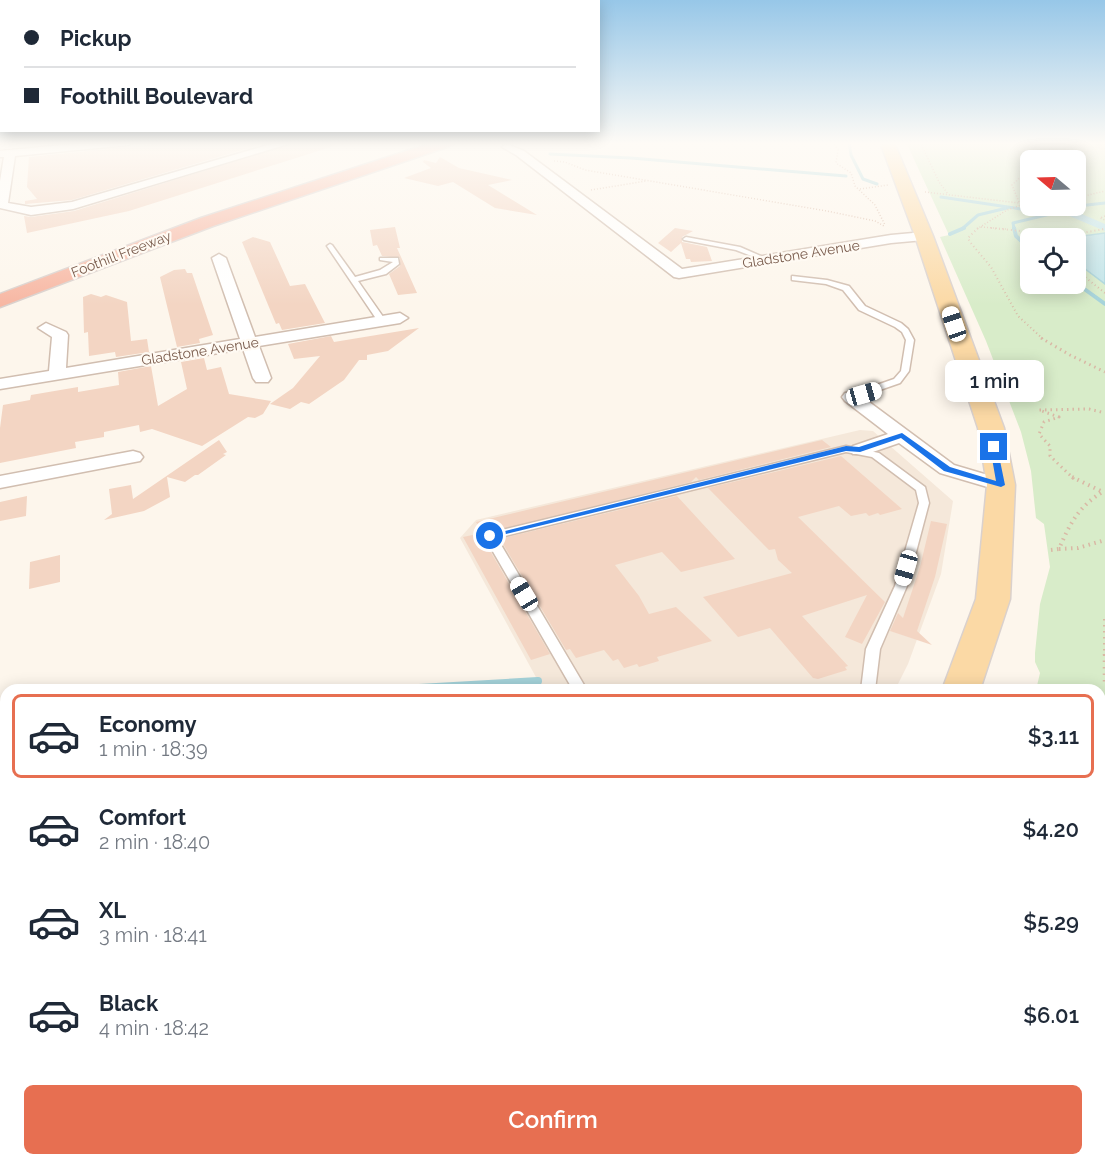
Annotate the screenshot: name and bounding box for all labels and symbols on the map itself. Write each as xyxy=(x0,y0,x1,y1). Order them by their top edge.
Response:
north arrow xyxy=(1020,150,1086,216)
street label: Foothill Freeway xyxy=(69,227,174,280)
street label: Gladstone Avenue xyxy=(741,237,861,271)
car xyxy=(940,304,968,344)
street label: Gladstone Avenue xyxy=(140,334,260,368)
callout: 1 min xyxy=(944,360,1044,402)
car xyxy=(844,380,884,408)
route end xyxy=(980,433,1007,460)
route start xyxy=(476,522,503,549)
car xyxy=(892,548,920,588)
car xyxy=(507,574,541,614)

